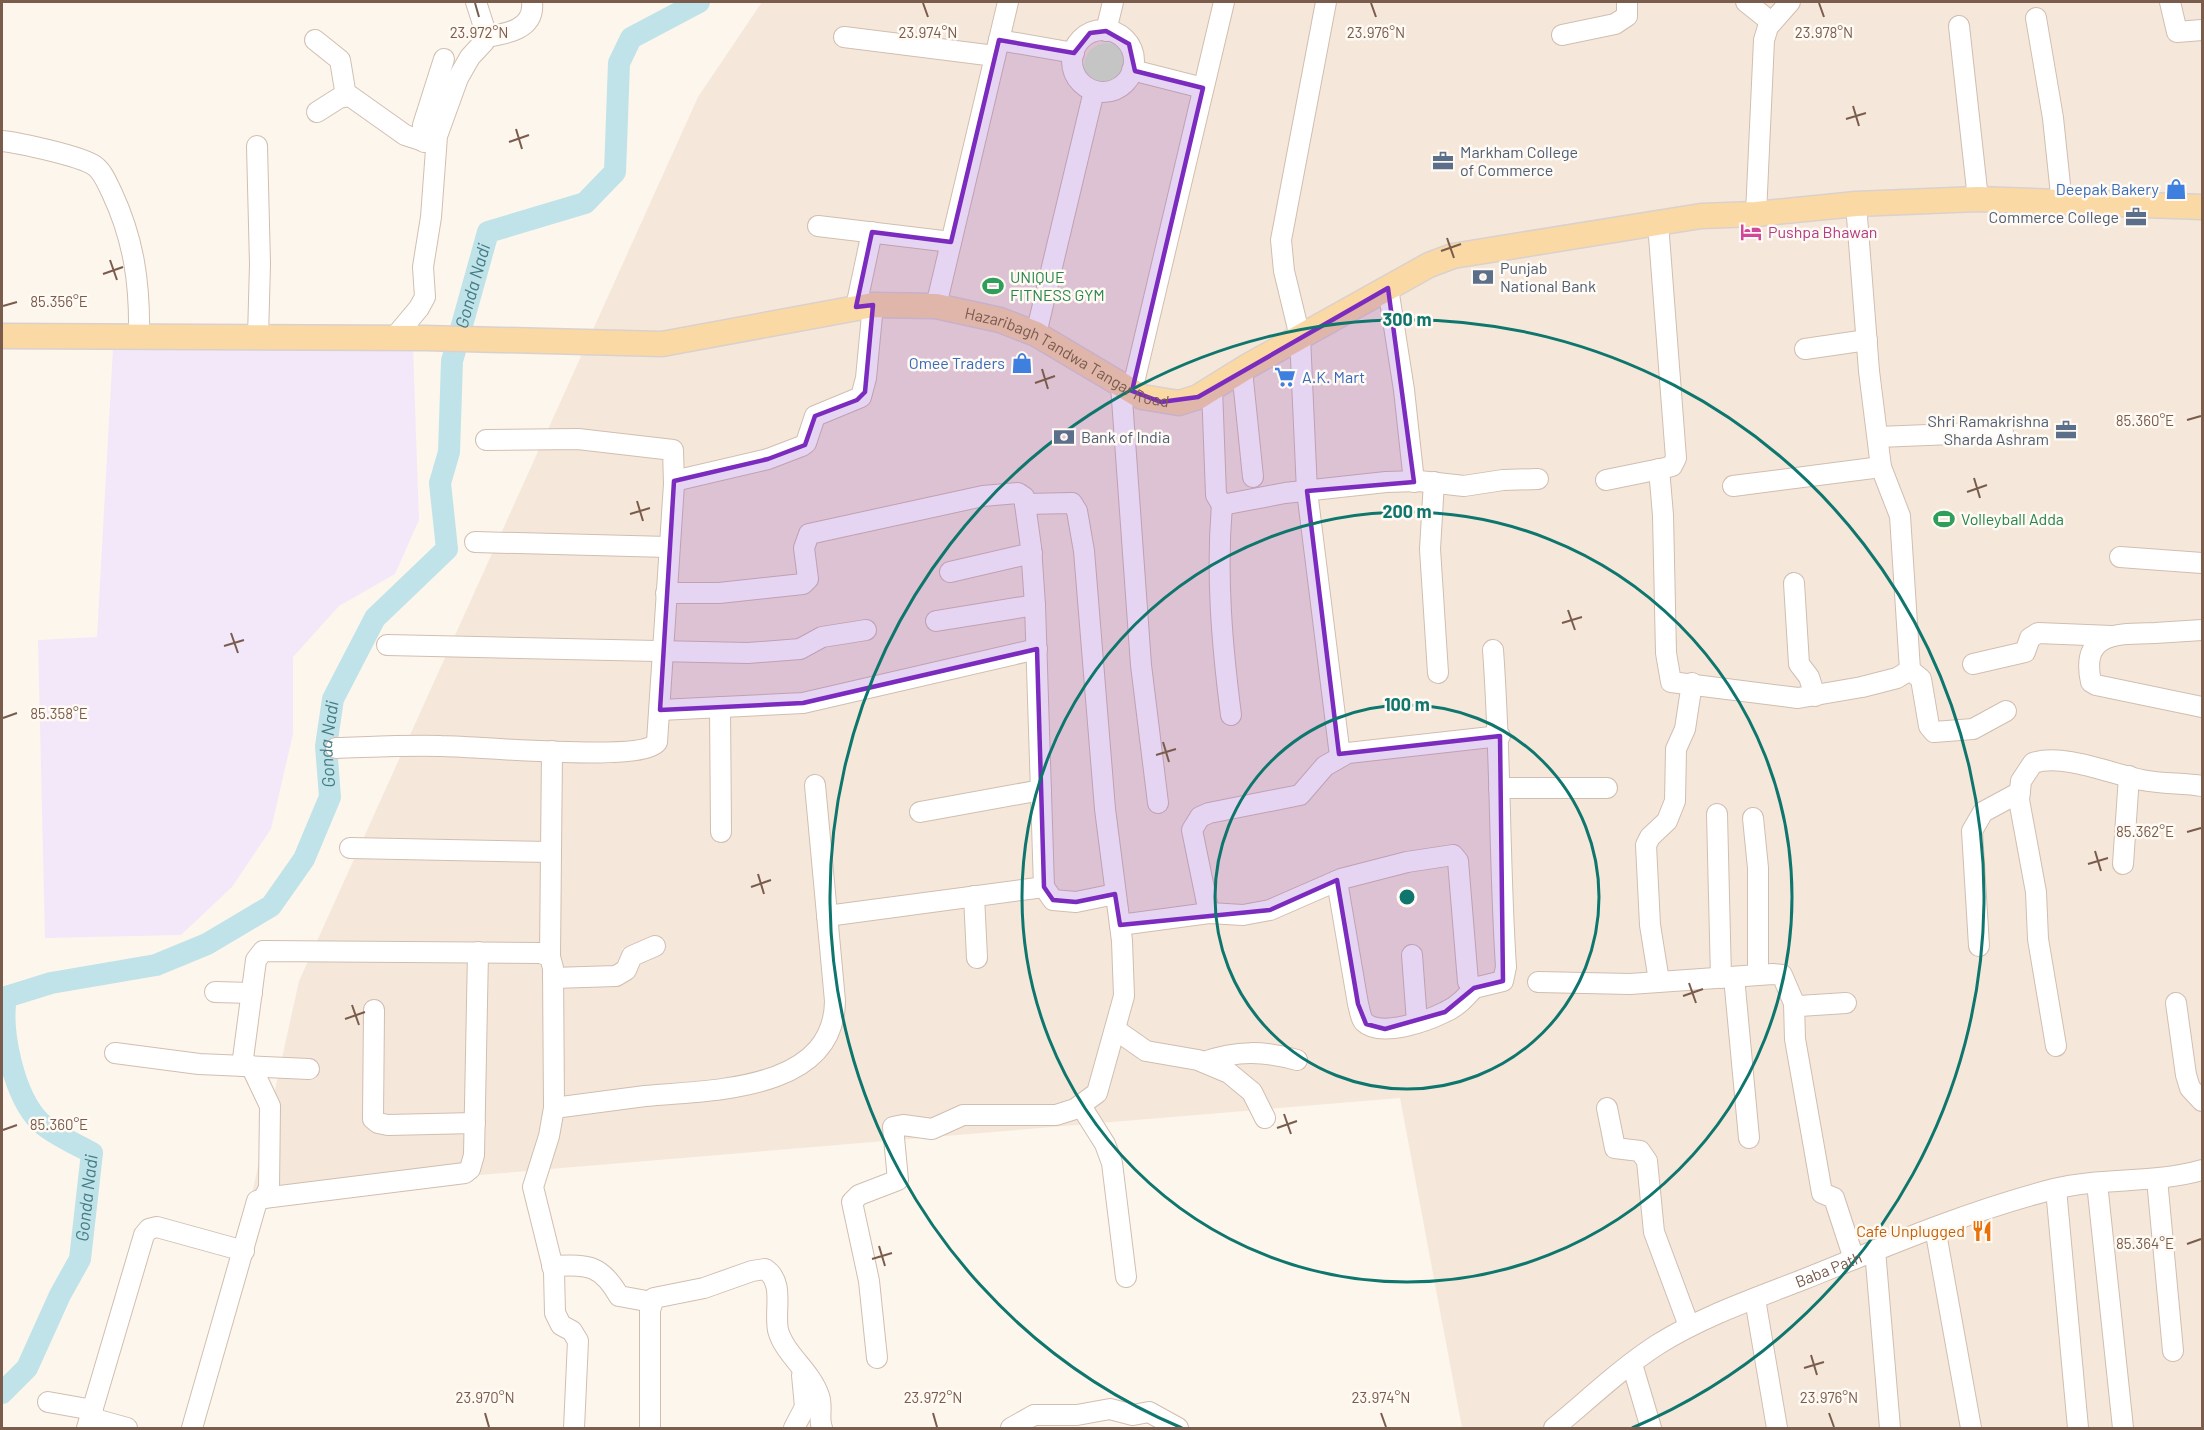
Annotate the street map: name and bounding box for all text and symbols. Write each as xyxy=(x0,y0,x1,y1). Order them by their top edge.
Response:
text: 23.972°N xyxy=(450,23,508,41)
text: 23.974°N xyxy=(899,23,957,41)
text: 23.976°N xyxy=(1347,23,1405,41)
text: 23.978°N xyxy=(1795,23,1853,41)
place label: Markham College of Commerce xyxy=(1460,142,1578,179)
office icon: Markham College of Commerce xyxy=(1431,149,1455,173)
shop icon: Deepak Bakery xyxy=(2164,177,2188,201)
place label: Deepak Bakery xyxy=(2056,179,2160,198)
office icon: Commerce College xyxy=(2124,205,2148,229)
place label: Commerce College xyxy=(1989,207,2119,226)
hotel icon: Pushpa Bhawan xyxy=(1739,220,1763,244)
place label: Pushpa Bhawan xyxy=(1768,222,1877,241)
water label: Gonda Nadi xyxy=(450,240,494,331)
place label: Punjab National Bank xyxy=(1500,258,1596,295)
bank icon: Punjab National Bank xyxy=(1471,265,1495,289)
place label: UNIQUE FITNESS GYM xyxy=(1010,267,1105,304)
sports icon: UNIQUE FITNESS GYM xyxy=(981,274,1005,298)
text: 85.356°E xyxy=(30,292,88,310)
street label: Hazaribagh Tandwa Tangar Road xyxy=(963,303,1171,410)
text: 300 m xyxy=(1383,308,1431,330)
shop icon: Omee Traders xyxy=(1010,351,1034,375)
place label: Omee Traders xyxy=(909,353,1005,372)
supermarket icon: A.K. Mart xyxy=(1273,365,1297,389)
place label: A.K. Mart xyxy=(1302,367,1365,386)
place label: Shri Ramakrishna Sharda Ashram xyxy=(1928,411,2049,448)
text: 85.360°E xyxy=(2116,411,2174,429)
office icon: Shri Ramakrishna Sharda Ashram xyxy=(2054,418,2078,442)
bank icon: Bank of India xyxy=(1052,425,1076,449)
place label: Bank of India xyxy=(1081,427,1170,446)
text: 200 m xyxy=(1382,500,1432,522)
sports icon: Volleyball Adda xyxy=(1932,507,1956,531)
place label: Volleyball Adda xyxy=(1961,509,2064,528)
text: 100 m xyxy=(1384,693,1430,715)
water label: Gonda Nadi xyxy=(314,699,343,789)
text: 85.358°E xyxy=(30,704,88,722)
text: 85.362°E xyxy=(2116,822,2174,840)
centre of rings xyxy=(1397,887,1417,907)
text: 85.360°E xyxy=(30,1115,88,1133)
water label: Gonda Nadi xyxy=(70,1153,102,1243)
restaurant icon: Cafe Unplugged xyxy=(1970,1219,1994,1243)
place label: Cafe Unplugged xyxy=(1856,1221,1965,1240)
text: 85.364°E xyxy=(2116,1234,2174,1252)
street label: Baba Path xyxy=(1792,1247,1864,1291)
text: 23.970°N xyxy=(455,1388,515,1406)
text: 23.972°N xyxy=(904,1388,962,1406)
text: 23.974°N xyxy=(1352,1388,1410,1406)
text: 23.976°N xyxy=(1800,1388,1858,1406)

